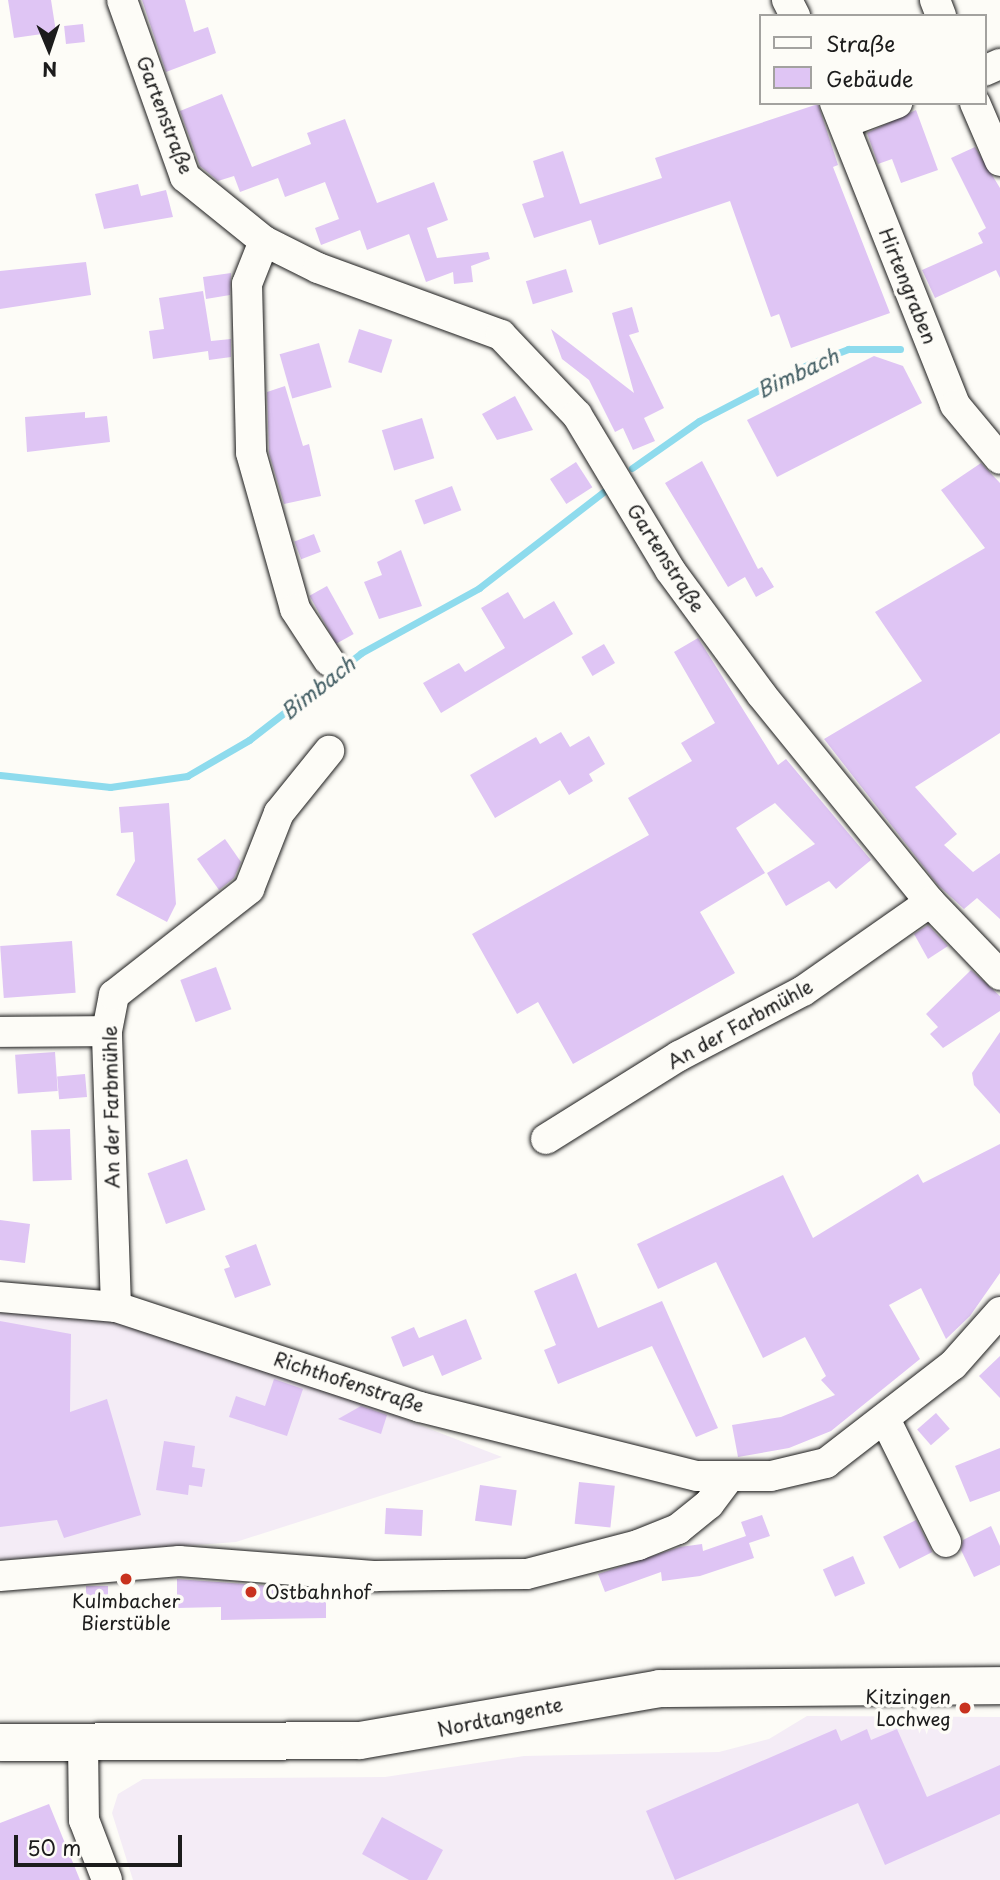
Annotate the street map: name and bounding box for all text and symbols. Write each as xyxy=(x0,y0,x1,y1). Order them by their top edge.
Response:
north arrow xyxy=(14,14,84,84)
legend xyxy=(758,14,986,105)
text: Straße xyxy=(826,27,895,59)
street label: Gartenstraße xyxy=(132,53,198,177)
text: N xyxy=(42,56,58,84)
text: Gebäude xyxy=(826,62,913,94)
street label: Hirtengraben xyxy=(874,225,942,347)
water label: Bimbach xyxy=(752,342,842,402)
street label: Gartenstraße xyxy=(622,500,710,616)
water label: Bimbach xyxy=(275,650,359,724)
street label: An der Farbmühle xyxy=(662,974,818,1074)
street label: An der Farbmühle xyxy=(98,1024,124,1190)
street label: Richthofenstraße xyxy=(271,1347,427,1417)
marker: Kulmbacher Bierstüble xyxy=(118,1571,134,1587)
place label: Ostbahnhof xyxy=(265,1581,371,1603)
marker: Ostbahnhof xyxy=(243,1584,259,1600)
place label: Kulmbacher Bierstüble xyxy=(72,1590,180,1634)
place label: Kitzingen Lochweg xyxy=(865,1686,951,1730)
street label: Nordtangente xyxy=(435,1693,565,1741)
marker: Kitzingen Lochweg xyxy=(957,1700,973,1716)
scale bar xyxy=(18,1820,186,1864)
text: 50 m xyxy=(27,1831,81,1863)

